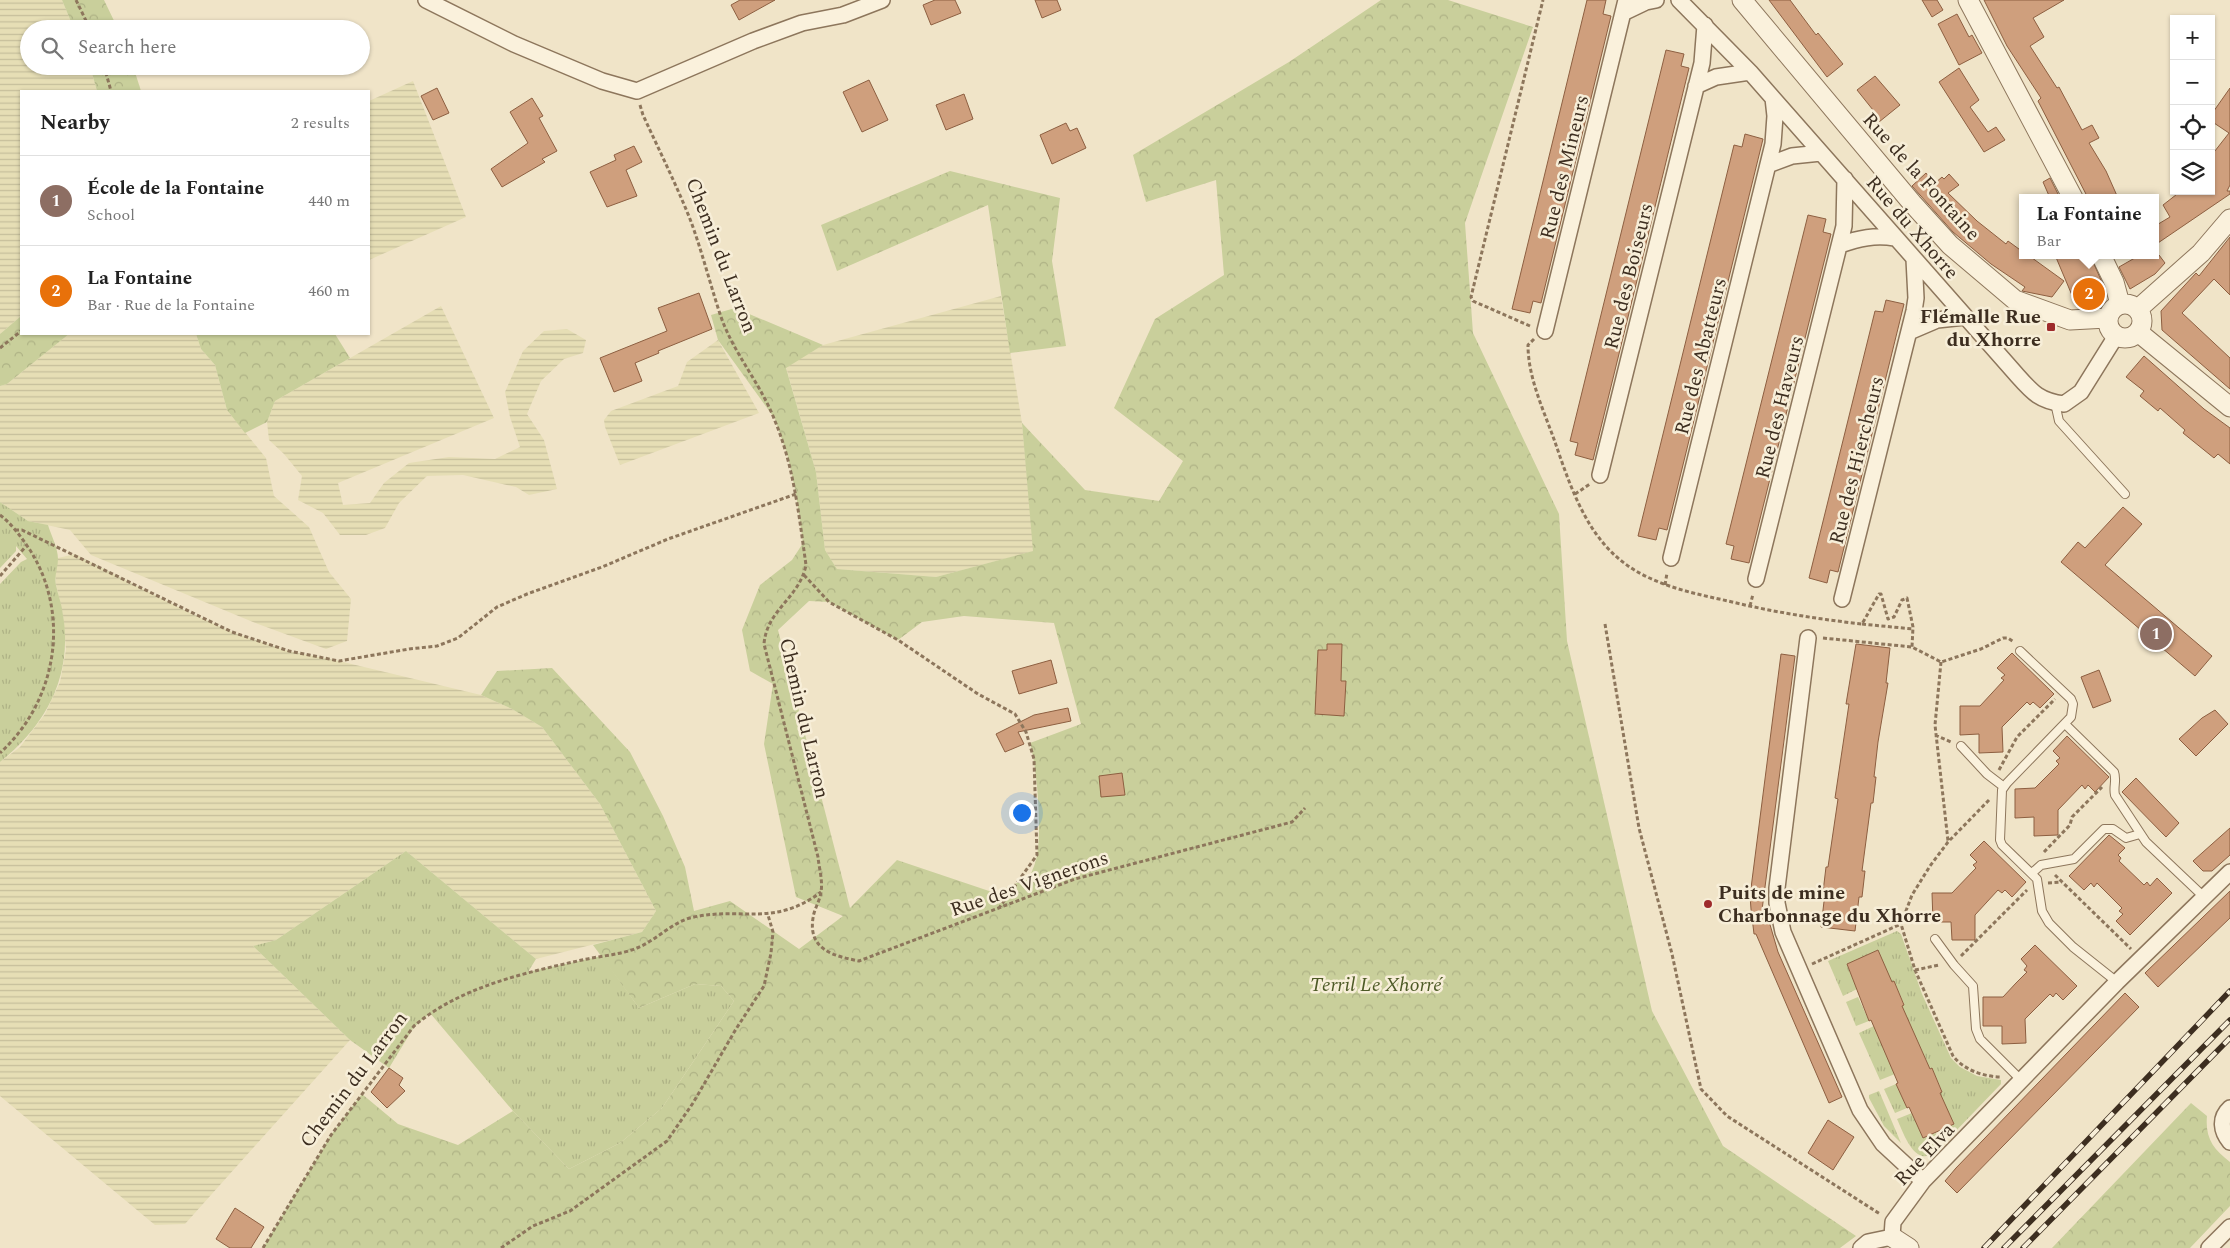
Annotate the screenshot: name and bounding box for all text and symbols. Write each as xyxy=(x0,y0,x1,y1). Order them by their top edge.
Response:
map controls xyxy=(2170,15,2215,195)
button: + xyxy=(2170,15,2215,60)
search box xyxy=(20,20,370,75)
text: Search here xyxy=(78,33,177,62)
icon: search xyxy=(38,34,66,62)
button: − xyxy=(2170,60,2215,105)
street label: Rue des Mineurs xyxy=(1532,92,1597,243)
button: locate xyxy=(2170,105,2215,150)
street label: Rue de la Fontaine xyxy=(1855,106,1987,248)
text: Nearby xyxy=(40,107,110,139)
text: 2 results xyxy=(291,111,350,135)
button: layers xyxy=(2170,150,2215,195)
street label: Rue du Xhorre xyxy=(1859,169,1966,286)
street label: Chemin du Larron xyxy=(678,173,764,337)
text: École de la Fontaine xyxy=(87,174,264,203)
text: 1 xyxy=(52,189,60,213)
text: 440 m xyxy=(308,189,350,213)
popup xyxy=(2019,194,2159,259)
street label: Rue des Boiseurs xyxy=(1596,200,1662,353)
text: La Fontaine xyxy=(2036,200,2142,229)
text: School xyxy=(87,203,135,227)
text: Bar xyxy=(2036,229,2061,253)
text: La Fontaine xyxy=(87,264,192,293)
street label: Rue des Abatteurs xyxy=(1667,275,1735,438)
pin: 2 xyxy=(2073,275,2105,313)
text: 2 xyxy=(52,279,60,303)
text: 460 m xyxy=(308,279,350,303)
text: Bar · Rue de la Fontaine xyxy=(87,293,255,317)
place label: Flémalle Rue du Xhorre xyxy=(1920,302,2041,355)
marker: Flémalle Rue du Xhorre xyxy=(2045,321,2057,333)
street label: Rue des Haveurs xyxy=(1748,332,1812,482)
street label: Rue des Hiercheurs xyxy=(1822,373,1892,548)
pin: 1 xyxy=(2140,615,2172,653)
street label: Chemin du Larron xyxy=(771,635,837,801)
your location xyxy=(1009,800,1035,826)
street label: Rue des Vignerons xyxy=(946,843,1113,925)
place label: Puits de mine Charbonnage du Xhorre xyxy=(1718,878,1941,931)
marker: Puits de mine Charbonnage du Xhorre xyxy=(1702,898,1714,910)
park label: Terril Le Xhorré xyxy=(1310,970,1444,1000)
street label: Chemin du Larron xyxy=(292,1005,415,1154)
street label: Rue Elva xyxy=(1887,1116,1962,1193)

